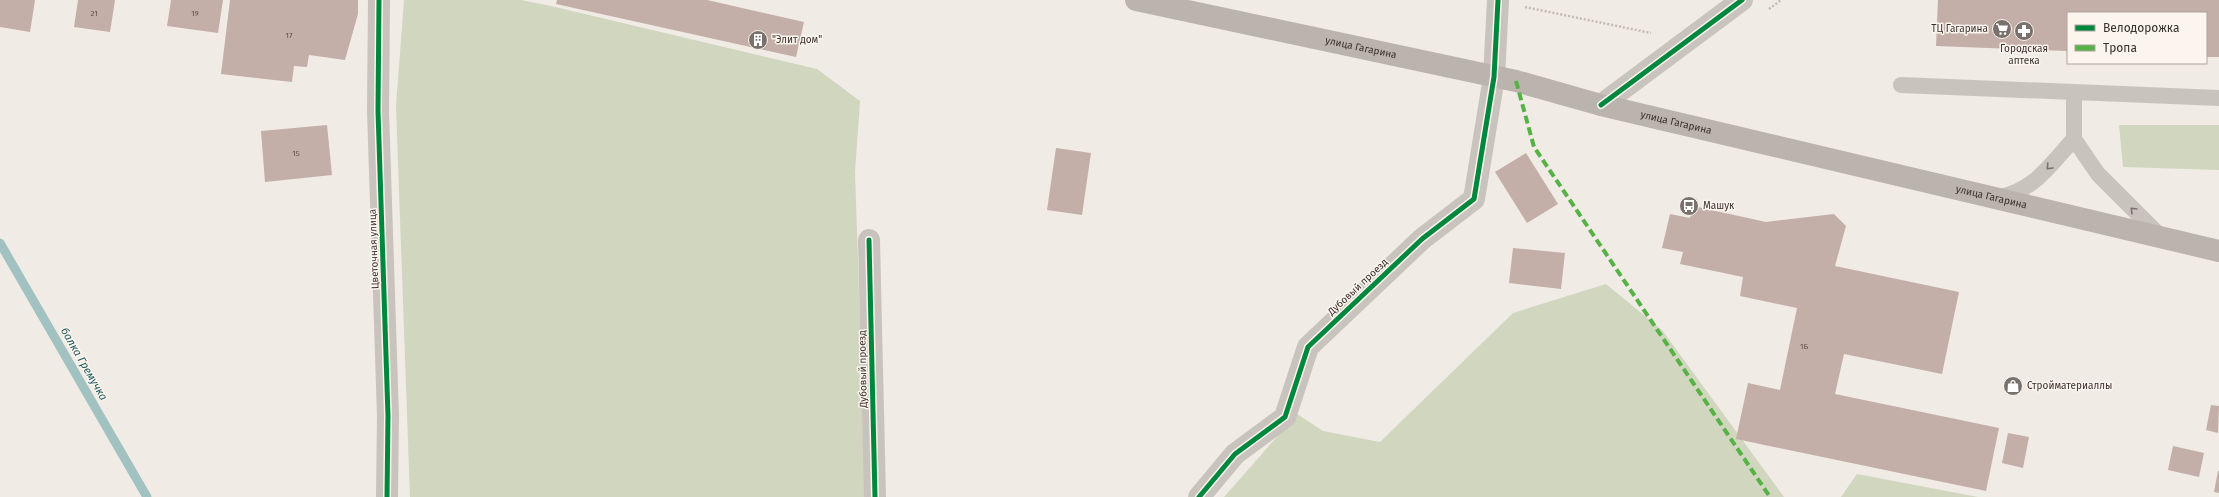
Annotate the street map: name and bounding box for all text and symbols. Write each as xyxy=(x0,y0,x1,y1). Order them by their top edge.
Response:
house number: 21 xyxy=(90,9,98,18)
house number: 19 xyxy=(191,9,199,18)
legend xyxy=(2067,12,2207,64)
supermarket icon: ТЦ Гагарина xyxy=(1991,18,2013,40)
pharmacy icon: Городская аптека xyxy=(2013,20,2035,42)
text: Велодорожка xyxy=(2103,21,2179,35)
place label: ТЦ Гагарина xyxy=(1931,23,1988,35)
building icon: "Элит дом" xyxy=(747,29,769,51)
house number: 17 xyxy=(285,31,293,40)
place label: "Элит дом" xyxy=(772,34,822,46)
street label: улица Гагарина xyxy=(1324,34,1398,61)
text: Тропа xyxy=(2103,41,2137,55)
place label: Городская аптека xyxy=(2000,43,2048,67)
street label: улица Гагарина xyxy=(1639,109,1713,137)
house number: 15 xyxy=(292,149,300,158)
one-way arrow xyxy=(2046,162,2053,170)
street label: улица Гагарина xyxy=(1955,183,2028,211)
bus stop icon: Машук xyxy=(1678,195,1700,217)
place label: Машук xyxy=(1703,200,1735,212)
one-way arrow xyxy=(2130,207,2138,215)
street label: Цветочная улица xyxy=(367,209,381,289)
street label: Дубовый проезд xyxy=(1325,256,1391,319)
water label: балка Гремучка xyxy=(58,325,110,403)
street label: Дубовый проезд xyxy=(856,330,870,409)
house number: 1Б xyxy=(1800,342,1808,351)
shop icon: Стройматериаллы xyxy=(2002,375,2024,397)
place label: Стройматериаллы xyxy=(2027,380,2112,392)

